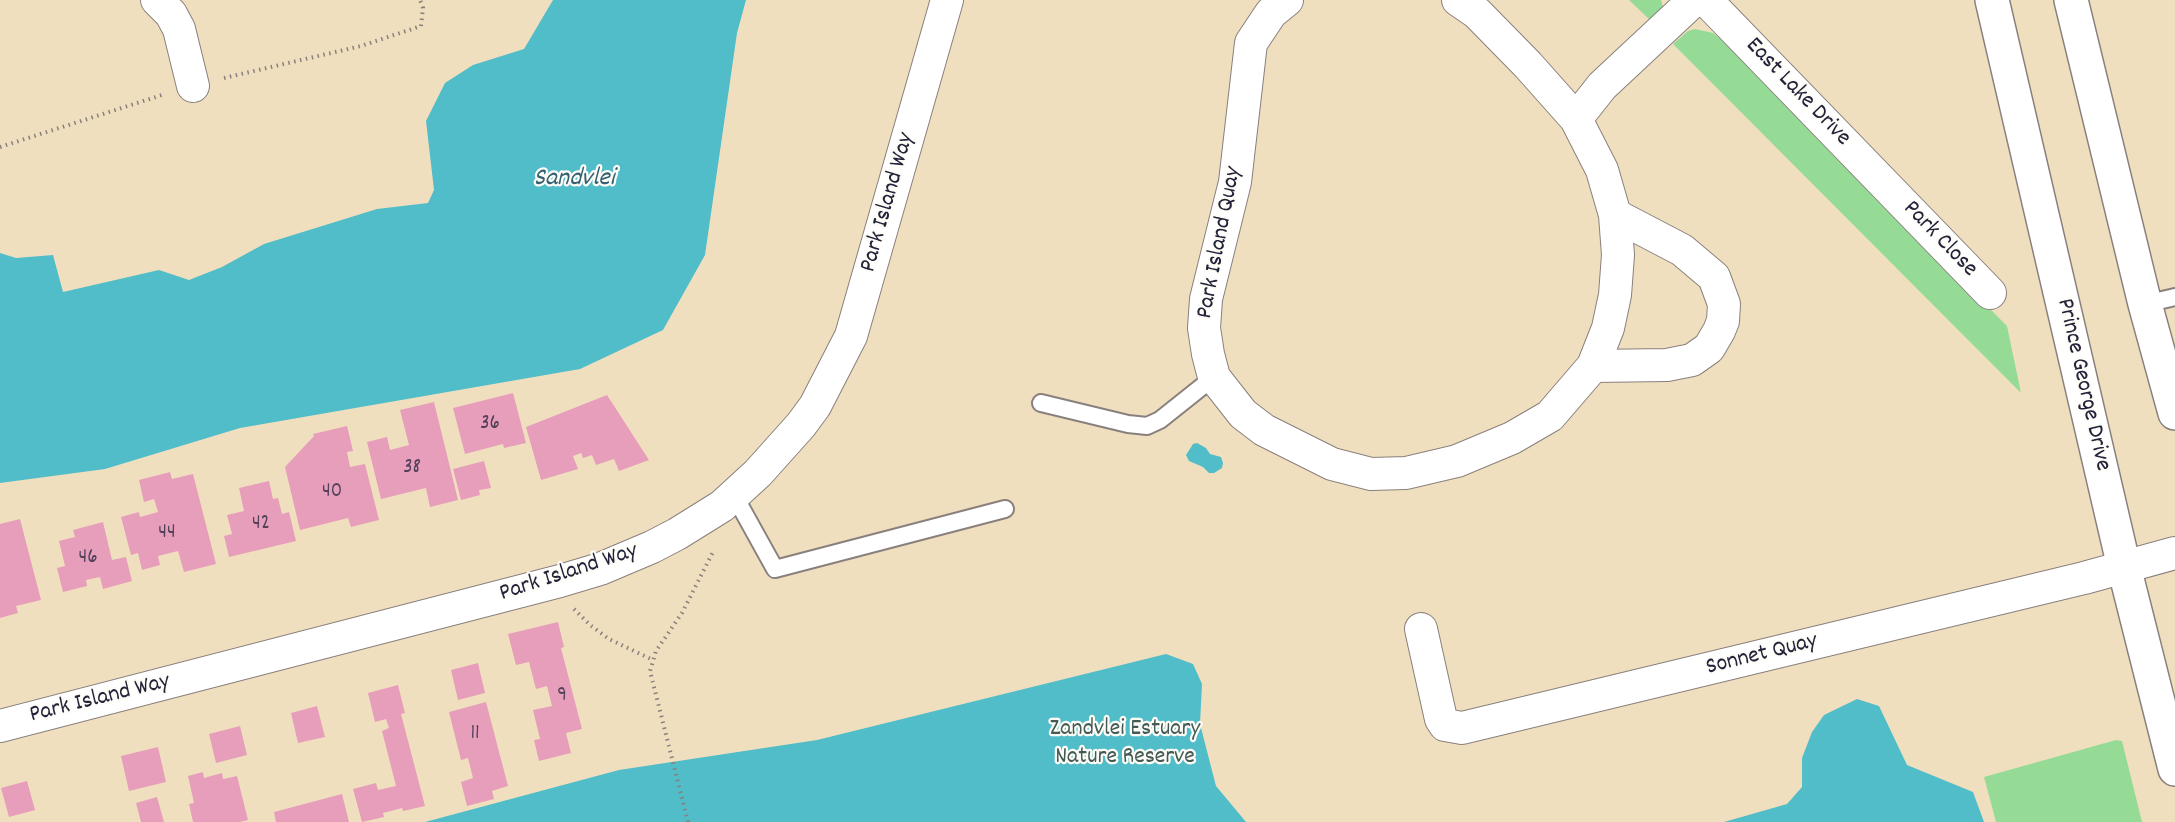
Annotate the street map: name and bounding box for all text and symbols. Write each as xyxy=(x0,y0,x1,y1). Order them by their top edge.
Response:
street label: East Lake Drive xyxy=(1738,33,1856,153)
street label: Park Island Way xyxy=(855,130,923,276)
water label: Sandvlei xyxy=(533,164,615,196)
street label: Park Island Quay xyxy=(1192,165,1250,321)
street label: Park Close xyxy=(1896,196,1982,284)
street label: Prince George Drive xyxy=(2048,296,2116,474)
house number: 36 xyxy=(480,412,500,438)
house number: 38 xyxy=(403,456,421,482)
house number: 40 xyxy=(322,480,342,506)
house number: 42 xyxy=(252,512,270,538)
house number: 44 xyxy=(158,521,176,547)
street label: Park Island Way xyxy=(496,538,642,610)
house number: 46 xyxy=(78,546,98,572)
street label: Sonnet Quay xyxy=(1703,628,1821,684)
street label: Park Island Way xyxy=(27,669,173,731)
house number: 9 xyxy=(557,684,567,710)
park label: Zandvlei Estuary Nature Reserve xyxy=(1050,717,1200,773)
house number: 11 xyxy=(470,722,480,748)

